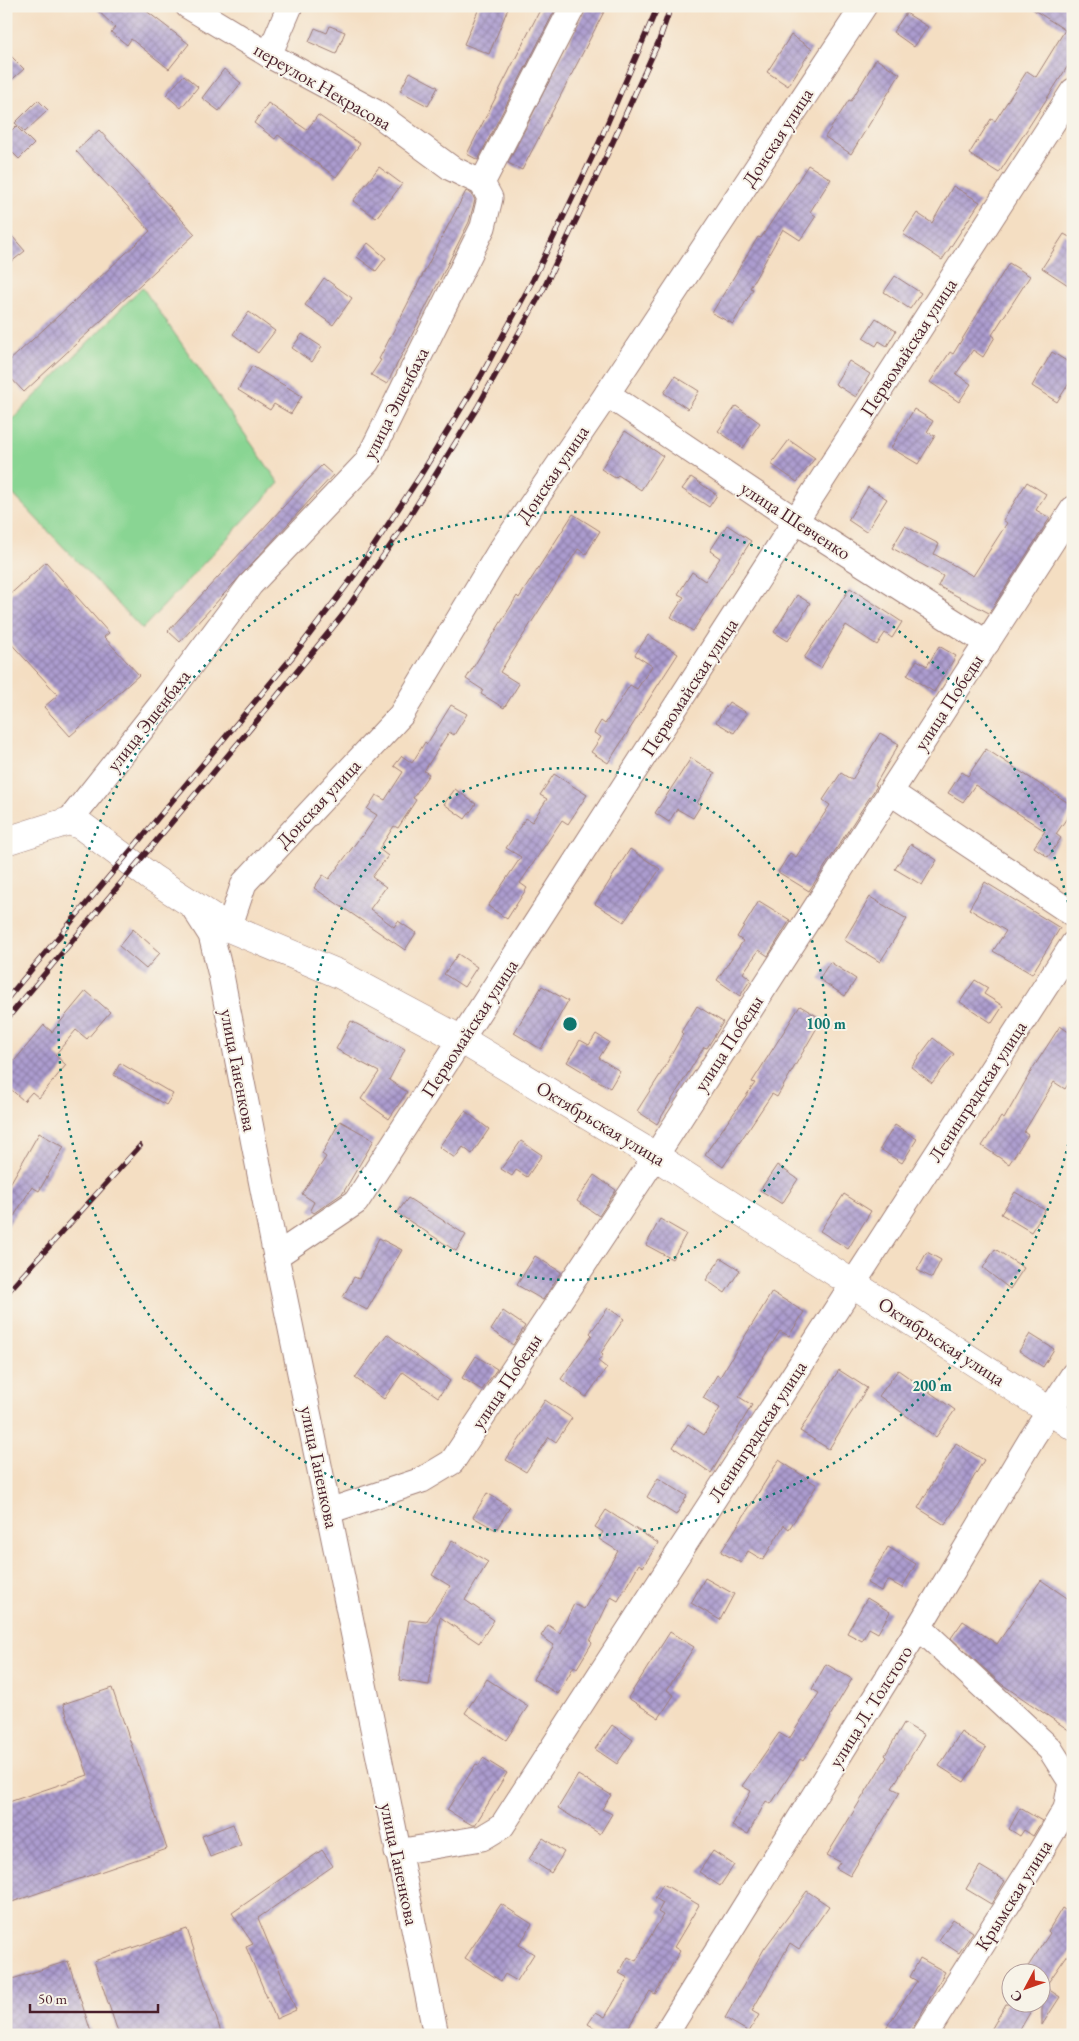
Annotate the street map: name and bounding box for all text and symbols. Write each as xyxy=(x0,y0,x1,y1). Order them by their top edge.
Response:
street label: переулок Некрасова xyxy=(249,37,396,136)
street label: Донская улица xyxy=(736,83,819,192)
street label: Первомайская улица xyxy=(854,273,963,421)
street label: улица Эшенбаха xyxy=(356,343,435,464)
street label: Донская улица xyxy=(510,420,595,528)
street label: улица Шевченко xyxy=(736,475,856,565)
street label: Первомайская улица xyxy=(635,613,744,761)
street label: улица Победы xyxy=(908,649,989,755)
street label: улица Эшенбаха xyxy=(101,664,196,776)
street label: Донская улица xyxy=(271,753,366,853)
street label: Первомайская улица xyxy=(415,954,524,1102)
street label: улица Победы xyxy=(688,990,769,1096)
street label: улица Ганенкова xyxy=(214,1007,263,1134)
text: 100 m xyxy=(806,1014,846,1033)
centre of rings xyxy=(561,1015,579,1033)
street label: Ленинградская улица xyxy=(922,1015,1033,1167)
street label: Октябрьская улица xyxy=(532,1075,670,1172)
street label: Октябрьская улица xyxy=(874,1291,1010,1392)
street label: улица Победы xyxy=(465,1328,548,1434)
street label: Ленинградская улица xyxy=(702,1355,813,1507)
text: 200 m xyxy=(912,1376,952,1395)
street label: улица Ганенкова xyxy=(294,1404,345,1531)
street label: улица Л. Толстого xyxy=(823,1640,918,1772)
street label: улица Ганенкова xyxy=(374,1801,425,1928)
street label: Крымская улица xyxy=(969,1835,1058,1955)
north arrow xyxy=(1002,1964,1052,2014)
scale bar xyxy=(30,1981,158,2013)
text: С xyxy=(1006,1987,1026,2006)
text: 50 m xyxy=(38,1989,67,2008)

